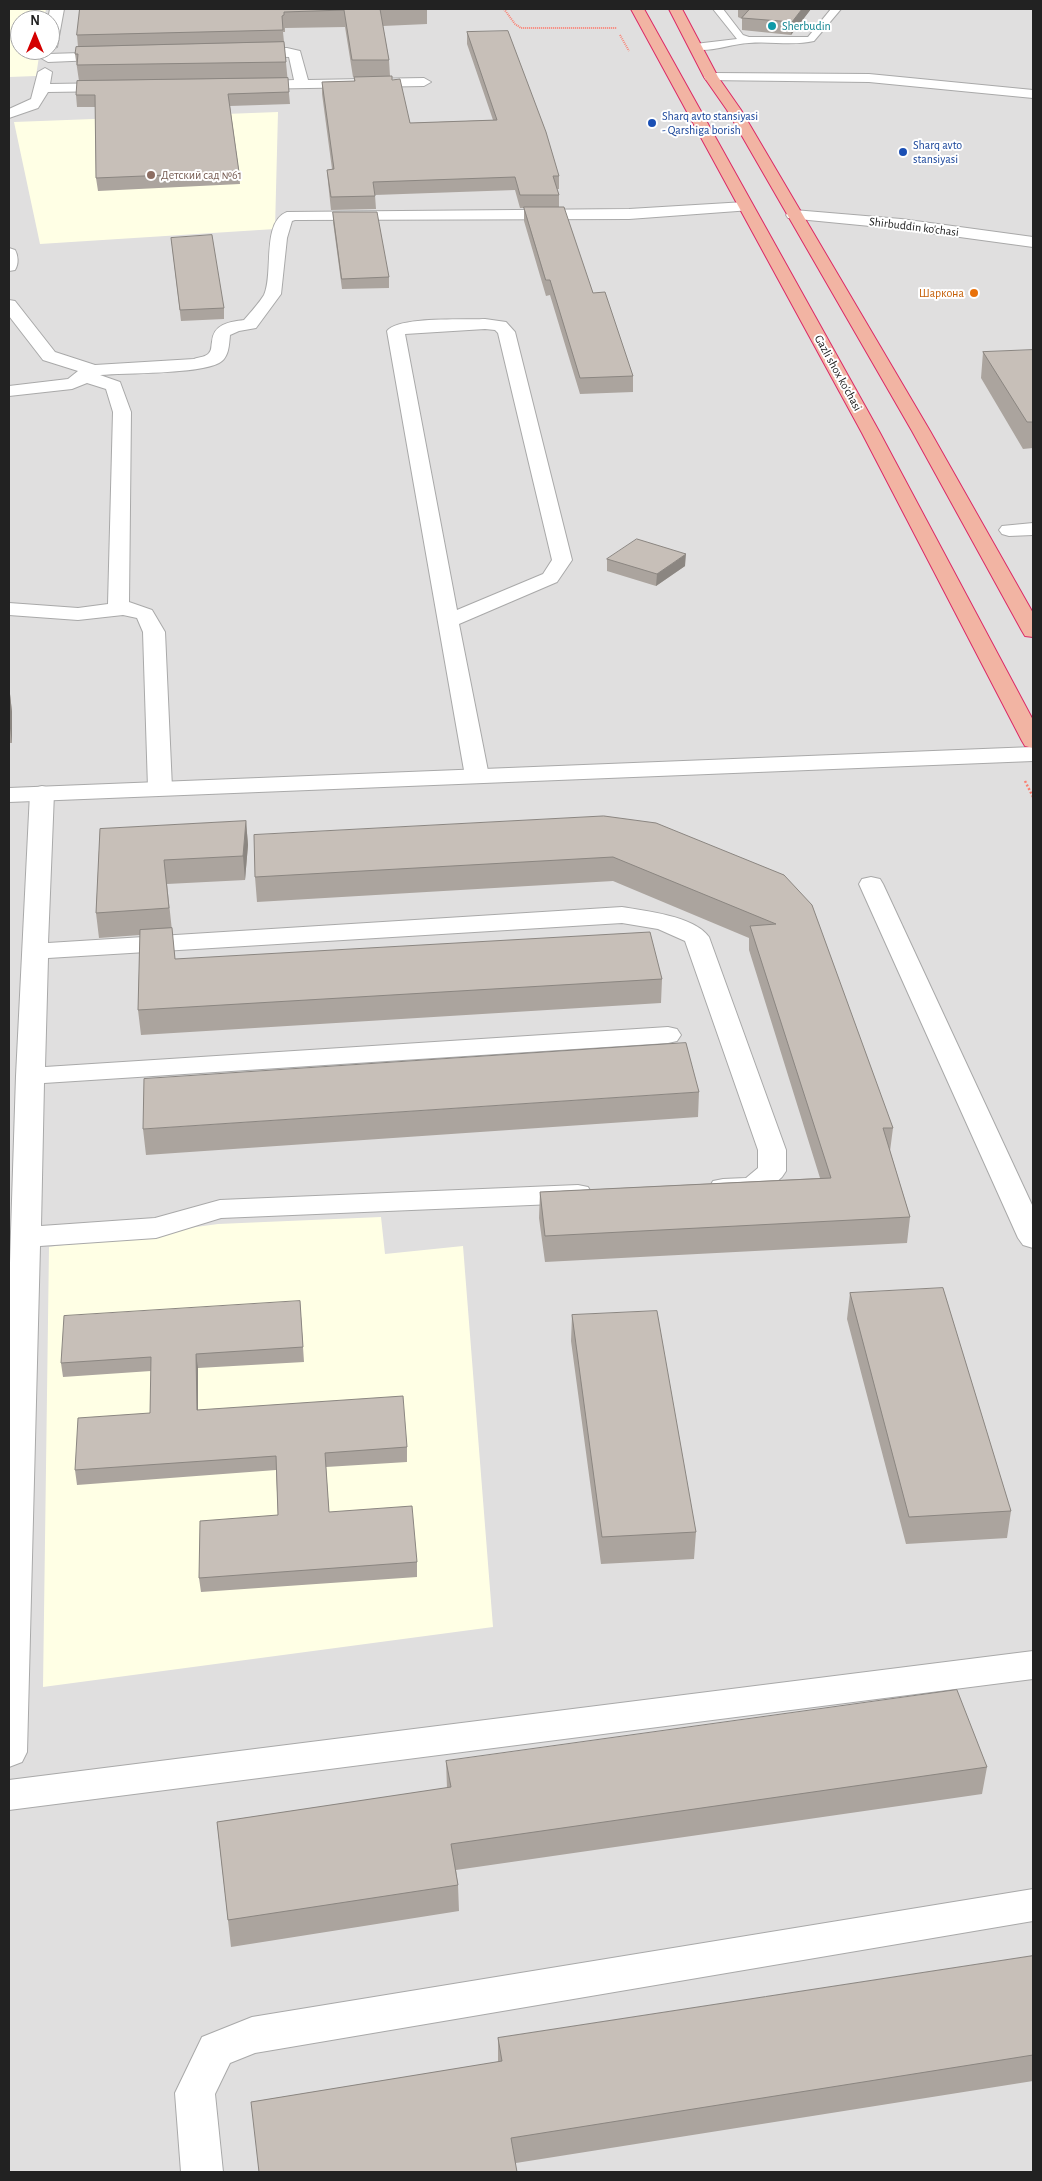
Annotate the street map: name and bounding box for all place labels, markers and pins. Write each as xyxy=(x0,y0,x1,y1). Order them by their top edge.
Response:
place label: Sherbudin xyxy=(782,19,831,33)
marker: Sherbudin xyxy=(766,20,778,32)
place label: Sharq avto stansiyasi - Qarshiga borish xyxy=(662,109,758,137)
marker: Sharq avto stansiyasi - Qarshiga borish xyxy=(646,117,658,129)
place label: Sharq avto stansiyasi xyxy=(913,138,962,166)
marker: Sharq avto stansiyasi xyxy=(897,146,909,158)
place label: Детский сад №61 xyxy=(161,168,242,182)
marker: Детский сад №61 xyxy=(145,169,157,181)
place label: Шаркона xyxy=(919,286,964,300)
marker: Шаркона xyxy=(968,287,980,299)

